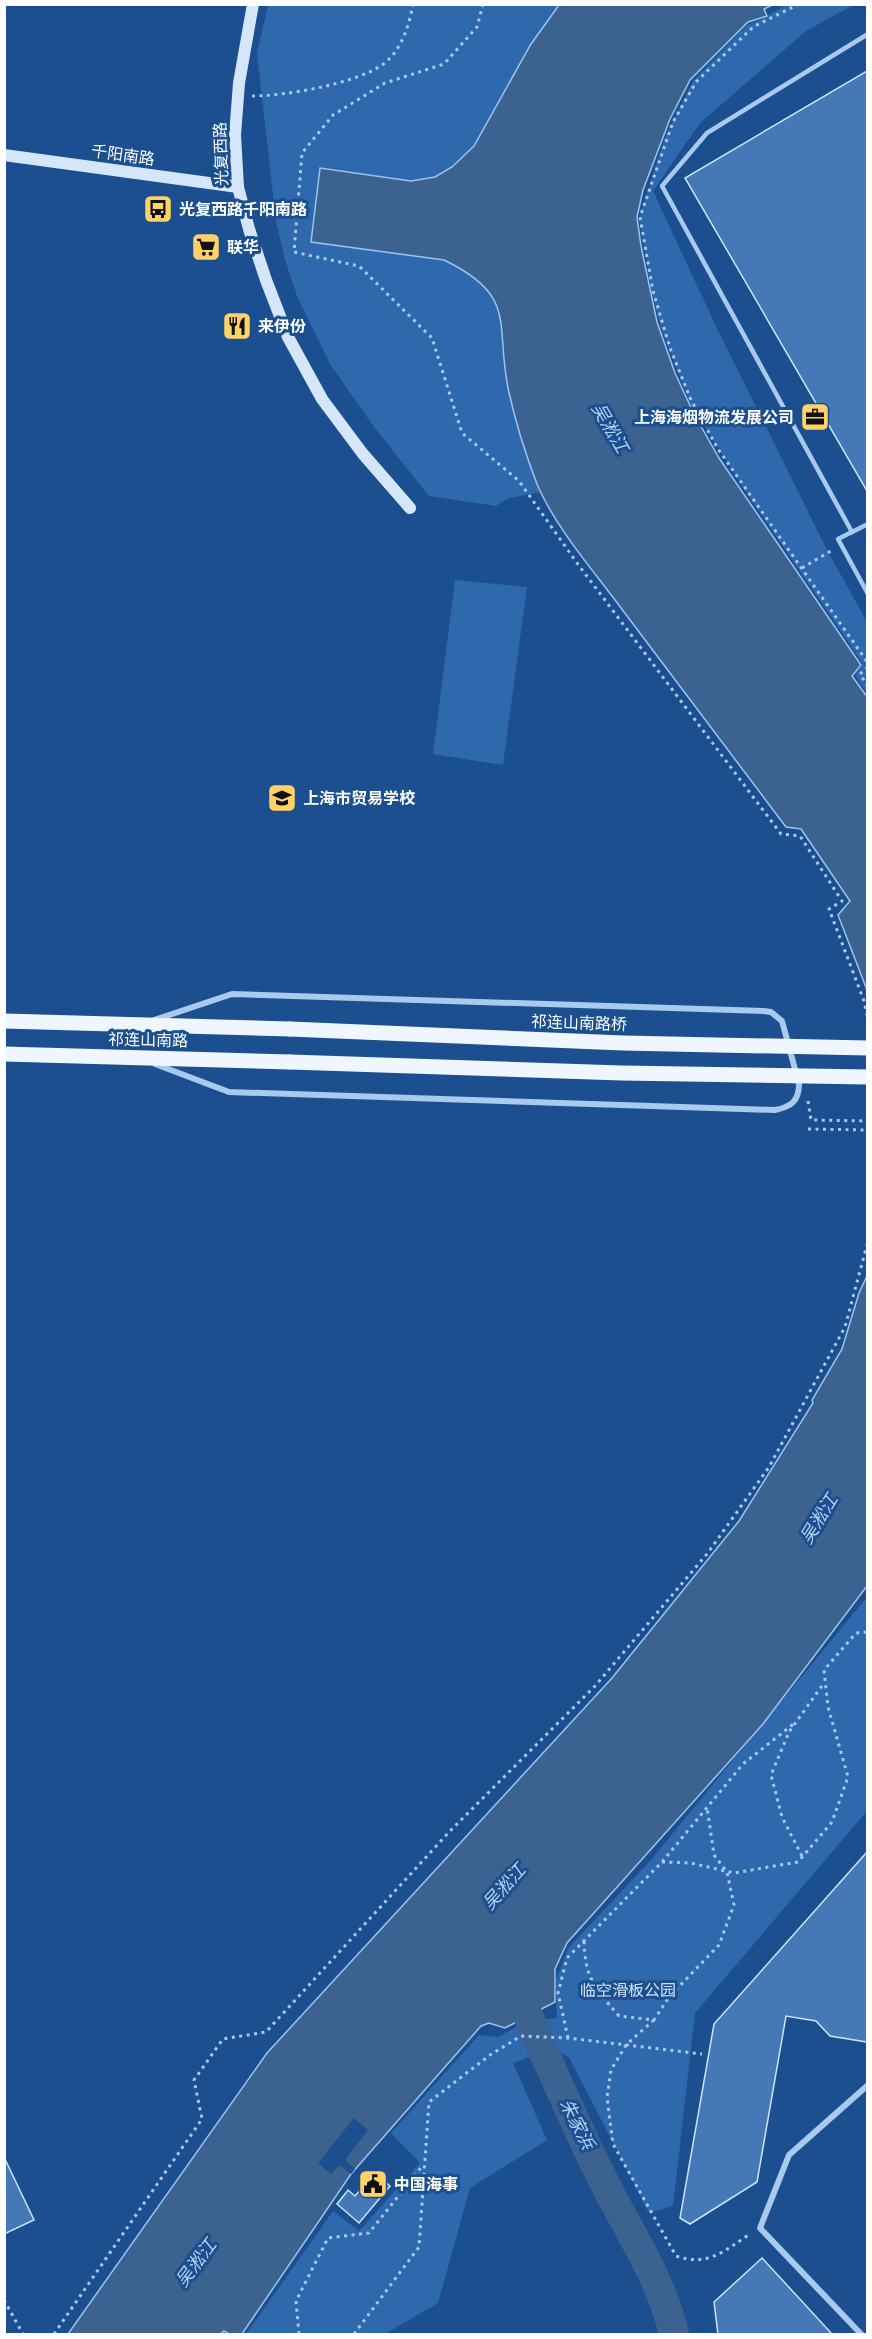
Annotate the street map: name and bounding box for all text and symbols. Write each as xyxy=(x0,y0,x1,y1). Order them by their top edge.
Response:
street label: 光复西路 xyxy=(211,122,231,186)
street label: 千阳南路 xyxy=(90,142,156,168)
bus stop icon: 光复西路千阳南路 xyxy=(142,193,174,225)
place label: 光复西路千阳南路 xyxy=(179,201,307,218)
supermarket icon: 联华 xyxy=(190,231,222,263)
place label: 联华 xyxy=(227,238,259,256)
restaurant icon: 来伊份 xyxy=(221,310,253,342)
place label: 来伊份 xyxy=(258,318,306,335)
water label: 吴淞江 xyxy=(588,400,633,458)
office icon: 上海海烟物流发展公司 xyxy=(799,401,831,433)
place label: 上海海烟物流发展公司 xyxy=(634,409,794,426)
school or university icon: 上海市贸易学校 xyxy=(266,782,298,814)
place label: 上海市贸易学校 xyxy=(303,789,416,807)
street label: 祁连山南路桥 xyxy=(531,1013,627,1033)
street label: 祁连山南路 xyxy=(108,1031,188,1049)
water label: 吴淞江 xyxy=(796,1489,843,1547)
water label: 吴淞江 xyxy=(479,1859,531,1914)
park label: 临空滑板公园 xyxy=(580,1982,676,1999)
water label: 朱家浜 xyxy=(556,2095,599,2154)
public building icon: 中国海事 xyxy=(357,2168,389,2200)
place label: 中国海事 xyxy=(394,2176,458,2193)
water label: 吴淞江 xyxy=(172,2234,221,2291)

